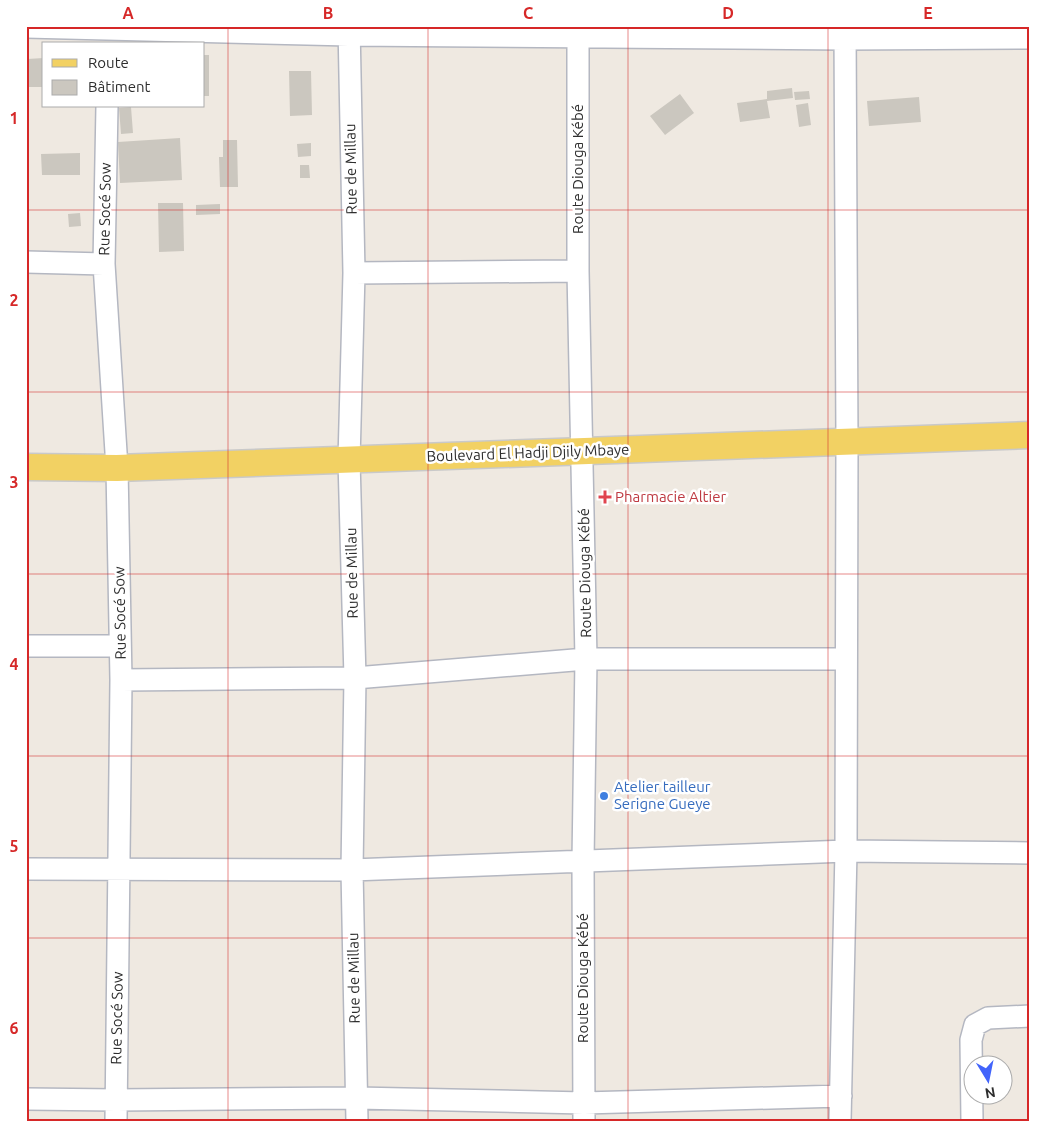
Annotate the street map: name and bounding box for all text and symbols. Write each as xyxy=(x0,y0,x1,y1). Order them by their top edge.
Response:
text: A xyxy=(122,4,134,22)
text: B xyxy=(323,4,333,22)
text: C xyxy=(523,4,533,22)
text: D xyxy=(722,4,734,22)
text: E xyxy=(923,4,933,22)
legend xyxy=(42,42,205,108)
text: Route xyxy=(88,54,129,71)
text: Bâtiment xyxy=(88,78,151,95)
street label: Route Diouga Kébé xyxy=(569,104,586,234)
text: 1 xyxy=(9,109,19,127)
street label: Rue de Millau xyxy=(341,123,360,215)
street label: Rue Socé Sow xyxy=(95,162,114,256)
text: 2 xyxy=(9,291,19,309)
street label: Boulevard El Hadji Djily Mbaye xyxy=(426,440,630,465)
text: 3 xyxy=(9,473,19,491)
place label: Pharmacie Altier xyxy=(615,488,726,505)
marker: Pharmacie Altier xyxy=(599,491,611,503)
street label: Route Diouga Kébé xyxy=(575,508,594,638)
street label: Rue de Millau xyxy=(342,527,361,619)
street label: Rue Socé Sow xyxy=(110,566,129,660)
text: 4 xyxy=(9,655,19,673)
place label: Atelier tailleur Serigne Gueye xyxy=(614,778,711,812)
marker: Atelier tailleur Serigne Gueye xyxy=(598,790,610,802)
text: 5 xyxy=(9,837,19,855)
street label: Route Diouga Kébé xyxy=(574,913,591,1043)
street label: Rue de Millau xyxy=(344,932,363,1024)
street label: Rue Socé Sow xyxy=(107,971,126,1065)
text: 6 xyxy=(9,1019,19,1037)
north arrow xyxy=(964,1054,1014,1104)
text: N xyxy=(984,1084,997,1102)

